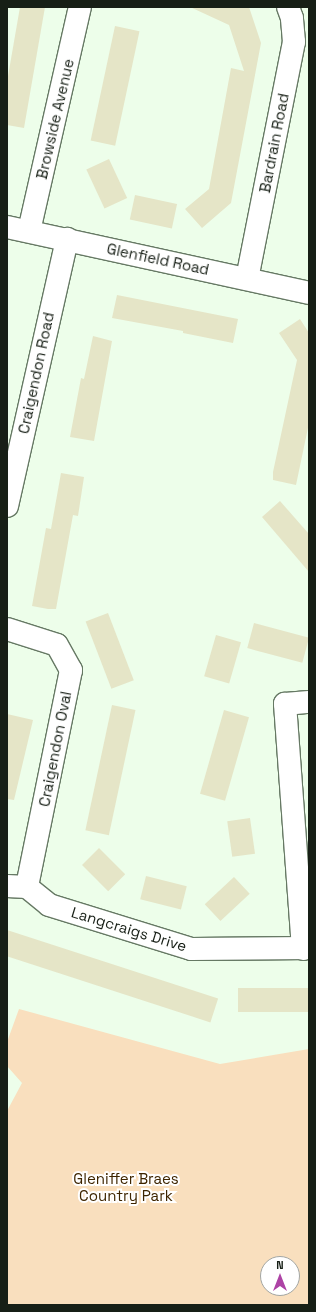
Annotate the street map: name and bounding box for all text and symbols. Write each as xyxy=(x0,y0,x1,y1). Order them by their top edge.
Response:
street label: Browside Avenue xyxy=(32,57,78,181)
street label: Bardrain Road xyxy=(256,92,292,194)
street label: Glenfield Road xyxy=(105,239,211,279)
street label: Craigendon Road xyxy=(14,311,58,435)
street label: Craigendon Oval xyxy=(35,690,75,808)
street label: Langcraigs Drive xyxy=(69,903,189,955)
park label: Gleniffer Braes Country Park xyxy=(73,1169,179,1204)
north arrow xyxy=(260,1256,300,1296)
text: N xyxy=(276,1258,284,1272)

